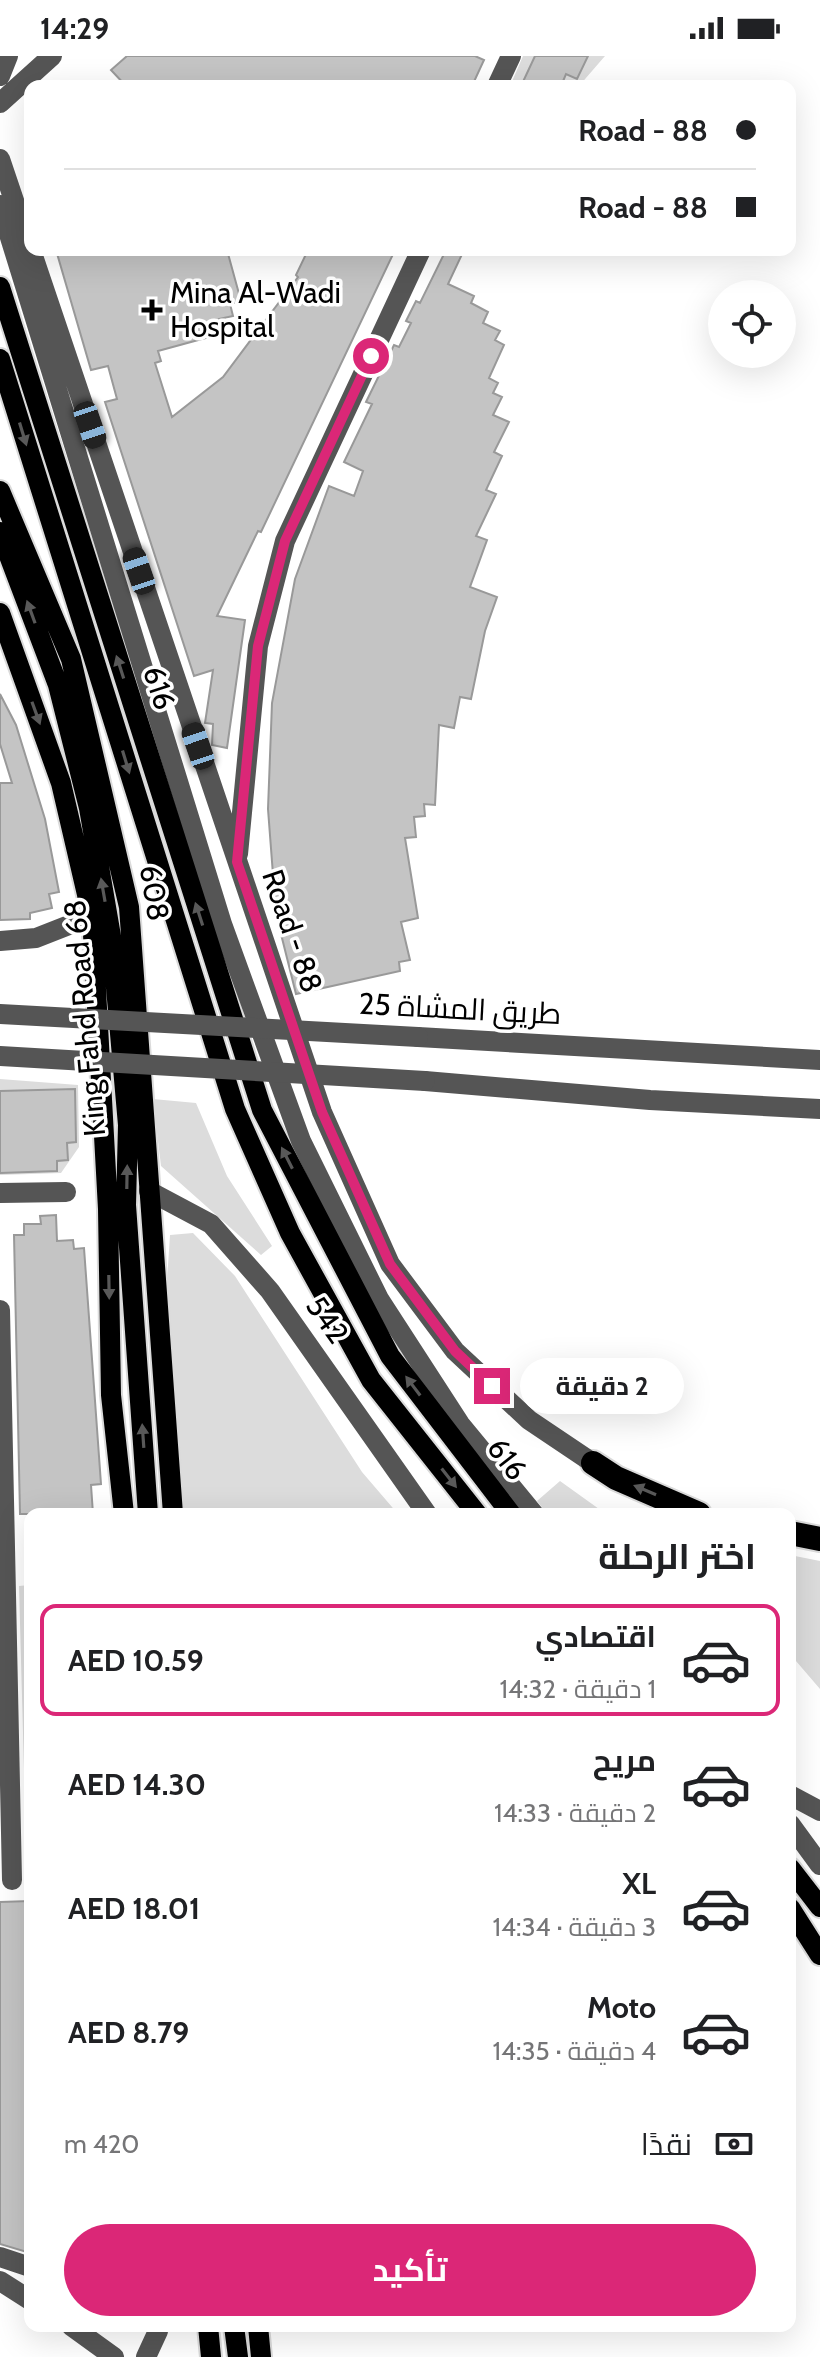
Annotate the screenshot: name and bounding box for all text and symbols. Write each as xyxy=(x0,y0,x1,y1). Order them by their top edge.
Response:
text: 14:29 xyxy=(40,10,109,47)
text: Road - 88 xyxy=(578,112,708,149)
text: Road - 88 xyxy=(578,189,708,226)
place label: Mina Al-Wadi Hospital xyxy=(170,274,341,345)
map controls xyxy=(708,280,796,368)
button: locate xyxy=(708,280,796,368)
marker: Mina Al-Wadi Hospital xyxy=(141,299,163,321)
route start xyxy=(353,338,389,374)
car xyxy=(71,398,109,452)
one-way arrow xyxy=(18,422,30,446)
car xyxy=(120,544,158,598)
one-way arrow xyxy=(24,600,37,624)
one-way arrow xyxy=(114,654,126,678)
street label: 616 xyxy=(135,661,184,714)
one-way arrow xyxy=(30,701,43,725)
car xyxy=(179,719,217,773)
one-way arrow xyxy=(121,750,133,774)
street label: 608 xyxy=(132,862,177,924)
street label: Road - 88 xyxy=(254,864,331,997)
one-way arrow xyxy=(97,877,109,902)
street label: King Fahd Road 68 xyxy=(56,898,113,1138)
one-way arrow xyxy=(192,902,205,926)
street label: طريق المشاة 25 xyxy=(358,985,562,1032)
one-way arrow xyxy=(281,1147,294,1170)
one-way arrow xyxy=(121,1164,133,1189)
one-way arrow xyxy=(103,1275,115,1300)
street label: 542 xyxy=(298,1289,357,1351)
callout: 2 دقيقة xyxy=(520,1358,684,1414)
route end xyxy=(474,1368,510,1404)
text: 2 دقيقة xyxy=(555,1370,649,1402)
one-way arrow xyxy=(405,1376,421,1396)
one-way arrow xyxy=(136,1423,149,1448)
street label: 616 xyxy=(479,1430,535,1487)
one-way arrow xyxy=(440,1468,456,1488)
one-way arrow xyxy=(633,1484,656,1497)
text: اختر الرحلة xyxy=(598,1534,756,1578)
text: اقتصادي xyxy=(535,1618,656,1655)
icon: car xyxy=(680,1624,752,1696)
text: AED 10.59 xyxy=(68,1642,204,1679)
text: 1 دقيقة · 14:32 xyxy=(500,1673,656,1705)
text: مريح xyxy=(593,1742,656,1779)
icon: car xyxy=(680,1748,752,1820)
text: AED 14.30 xyxy=(68,1766,206,1803)
text: 2 دقيقة · 14:33 xyxy=(494,1797,656,1829)
text: XL xyxy=(622,1865,656,1902)
icon: car xyxy=(680,1872,752,1944)
text: AED 18.01 xyxy=(68,1890,200,1927)
text: 3 دقيقة · 14:34 xyxy=(493,1911,656,1943)
text: Moto xyxy=(587,1989,656,2026)
icon: car xyxy=(680,1996,752,2068)
text: AED 8.79 xyxy=(68,2014,189,2051)
text: 4 دقيقة · 14:35 xyxy=(493,2035,656,2067)
icon: cash xyxy=(712,2122,756,2166)
text: نقدًا xyxy=(641,2126,692,2163)
text: 420 m xyxy=(64,2128,139,2160)
button: تأكيد xyxy=(64,2224,756,2316)

